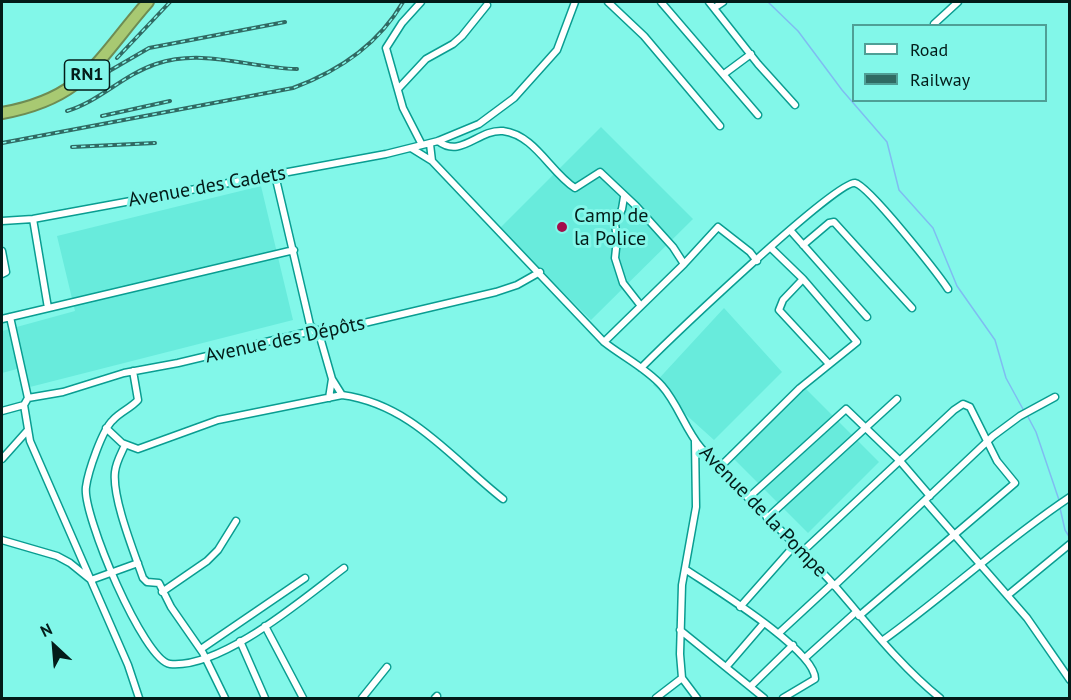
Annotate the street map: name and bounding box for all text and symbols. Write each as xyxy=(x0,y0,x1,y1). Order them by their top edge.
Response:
legend xyxy=(852,24,1047,102)
text: Road xyxy=(910,38,948,61)
road number: RN1 xyxy=(64,60,110,90)
text: Railway xyxy=(910,68,970,91)
street label: Avenue des Cadets xyxy=(126,161,288,213)
place label: Camp de la Police xyxy=(574,204,648,251)
marker: Camp de la Police xyxy=(555,220,569,234)
street label: Avenue des Dépôts xyxy=(203,311,367,369)
street label: Avenue de la Pompe xyxy=(694,441,832,583)
north arrow xyxy=(24,616,84,676)
text: N xyxy=(37,619,55,641)

